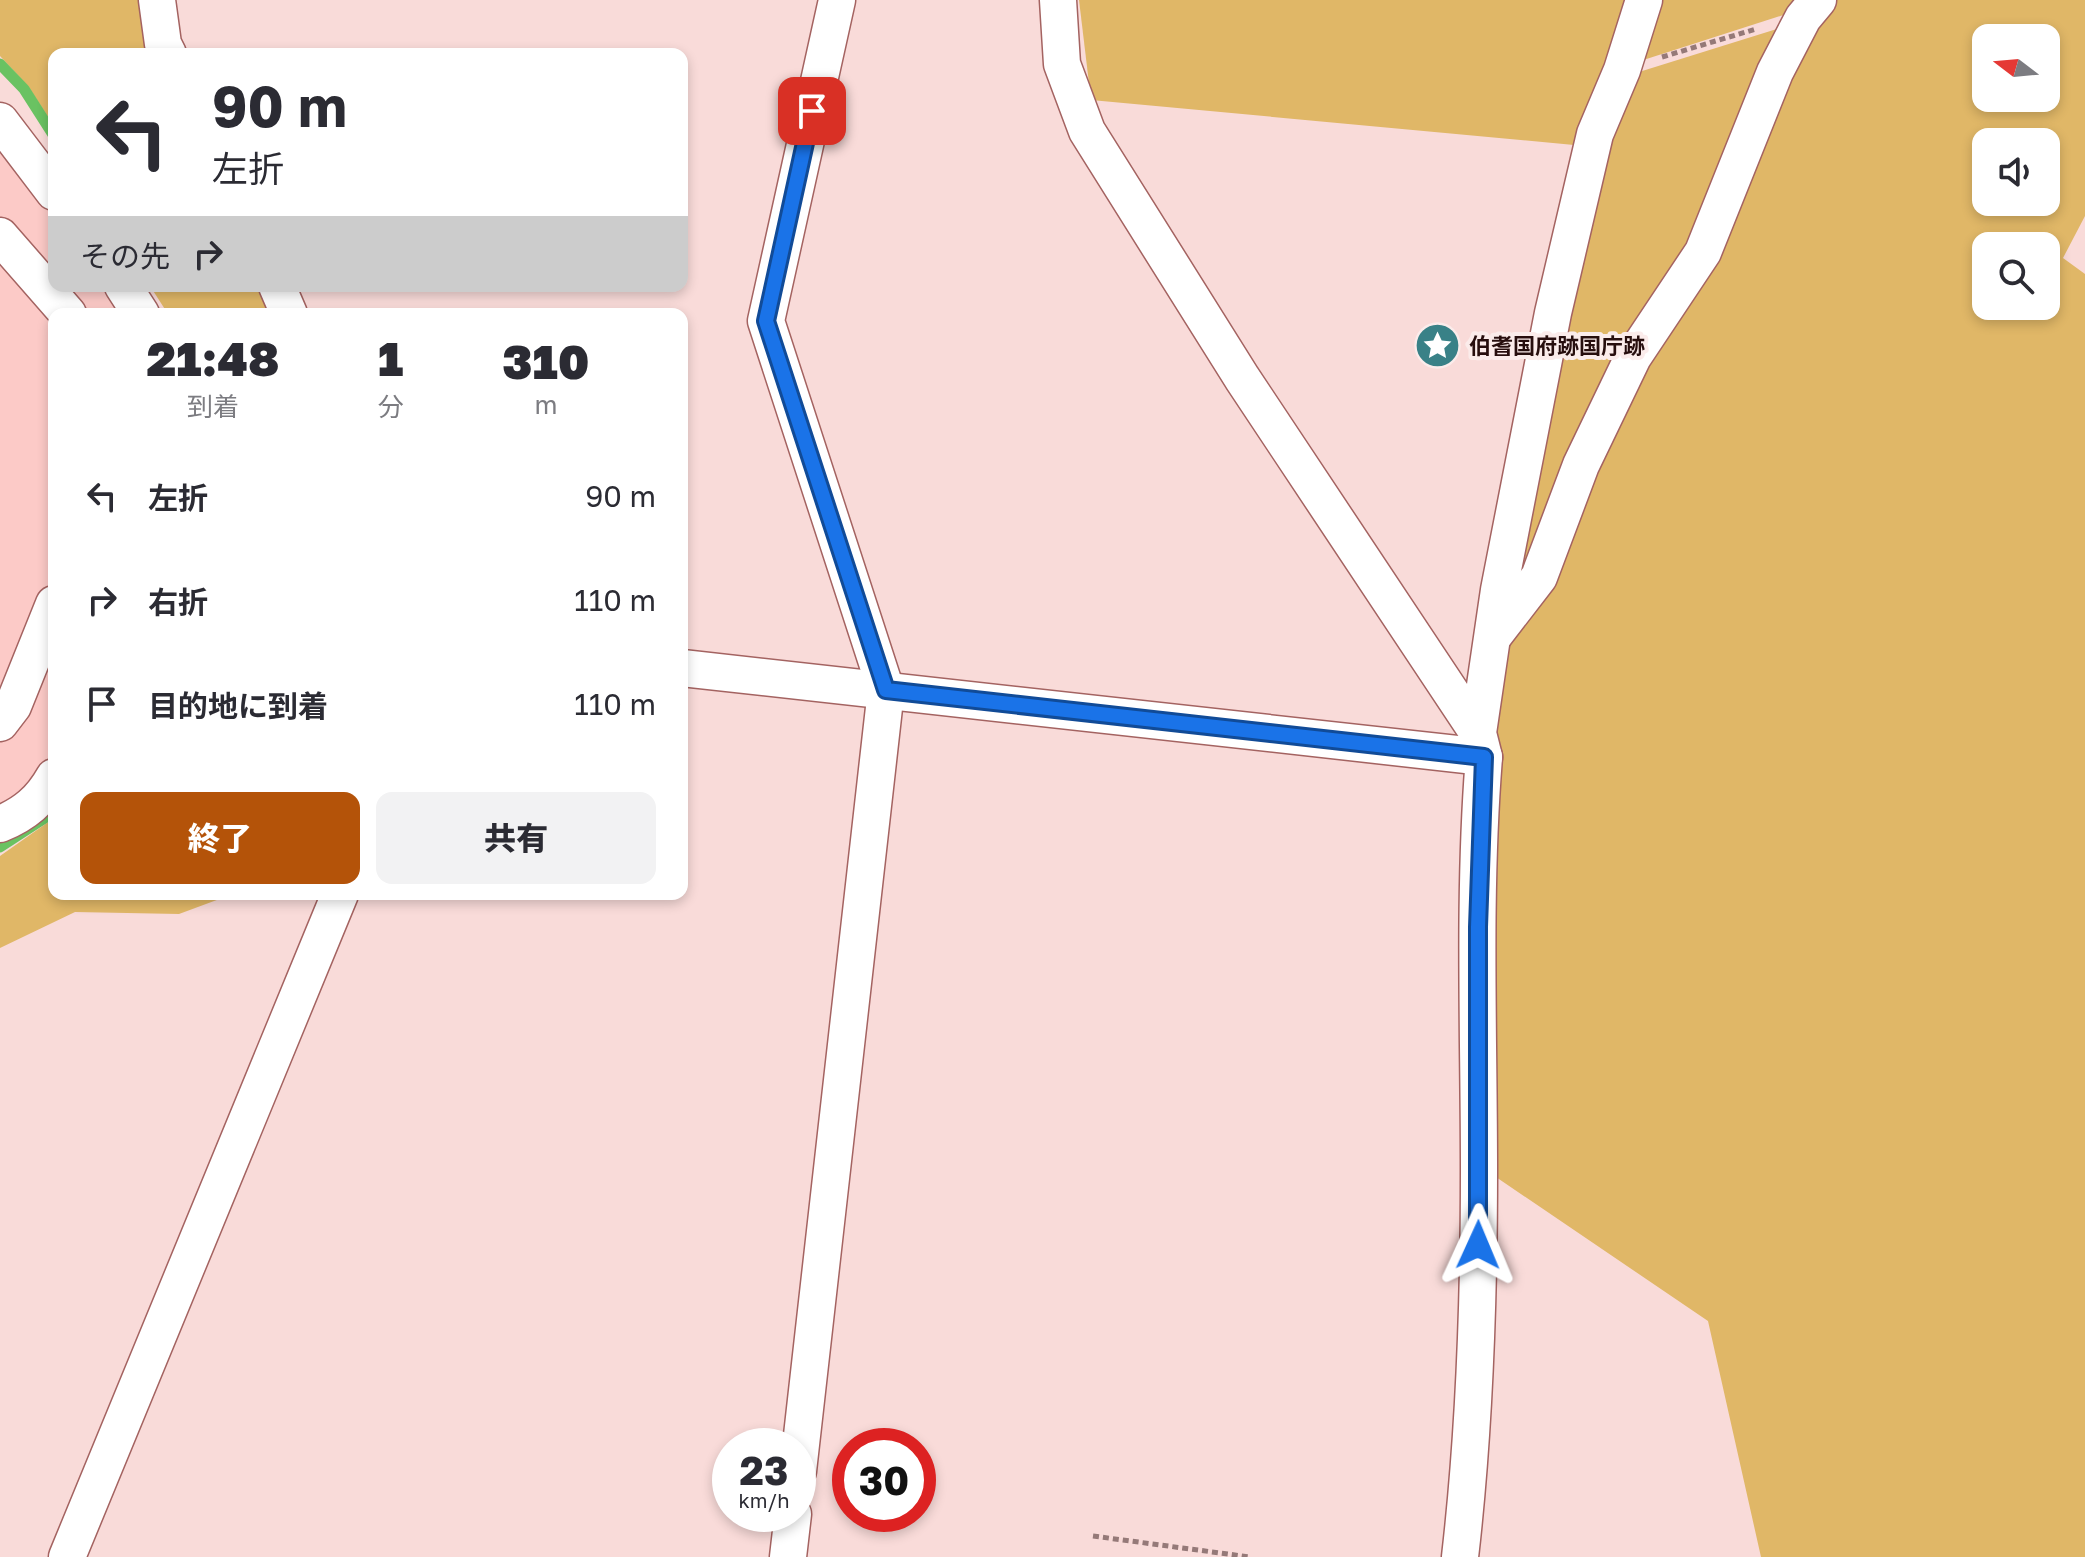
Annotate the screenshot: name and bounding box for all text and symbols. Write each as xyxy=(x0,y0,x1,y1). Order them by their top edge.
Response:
north arrow xyxy=(1972,24,2060,112)
map controls xyxy=(1972,24,2060,320)
text: 90 m xyxy=(212,72,347,139)
pin xyxy=(778,77,846,145)
icon: left xyxy=(80,80,184,184)
icon: arrive xyxy=(790,89,834,133)
button: sound xyxy=(1972,128,2060,216)
text: 左折 xyxy=(212,147,284,190)
icon: right xyxy=(186,232,230,276)
button: search xyxy=(1972,232,2060,320)
text: その先 xyxy=(80,238,170,274)
place icon: 伯耆国府跡国庁跡 xyxy=(1414,321,1462,369)
text: 21:48 xyxy=(146,329,279,387)
text: 1 xyxy=(378,329,403,387)
text: 310 xyxy=(502,332,590,390)
place label: 伯耆国府跡国庁跡 xyxy=(1469,332,1645,359)
text: m xyxy=(534,389,557,420)
text: 到着 xyxy=(187,391,239,422)
text: 分 xyxy=(378,391,404,422)
icon: left xyxy=(80,474,124,518)
text: 90 m xyxy=(585,478,656,514)
text: 左折 xyxy=(148,480,208,516)
icon: right xyxy=(80,578,124,622)
text: 110 m xyxy=(574,582,656,618)
text: 右折 xyxy=(148,584,208,620)
icon: arrive xyxy=(80,682,124,726)
text: 110 m xyxy=(574,686,656,722)
text: 目的地に到着 xyxy=(148,688,328,724)
button: 終了 xyxy=(80,792,360,884)
button: 共有 xyxy=(376,792,656,884)
position arrow xyxy=(1436,1203,1520,1287)
speed limit sign: 30 xyxy=(832,1428,936,1532)
text: 23 xyxy=(740,1446,788,1494)
text: km/h xyxy=(739,1488,789,1512)

